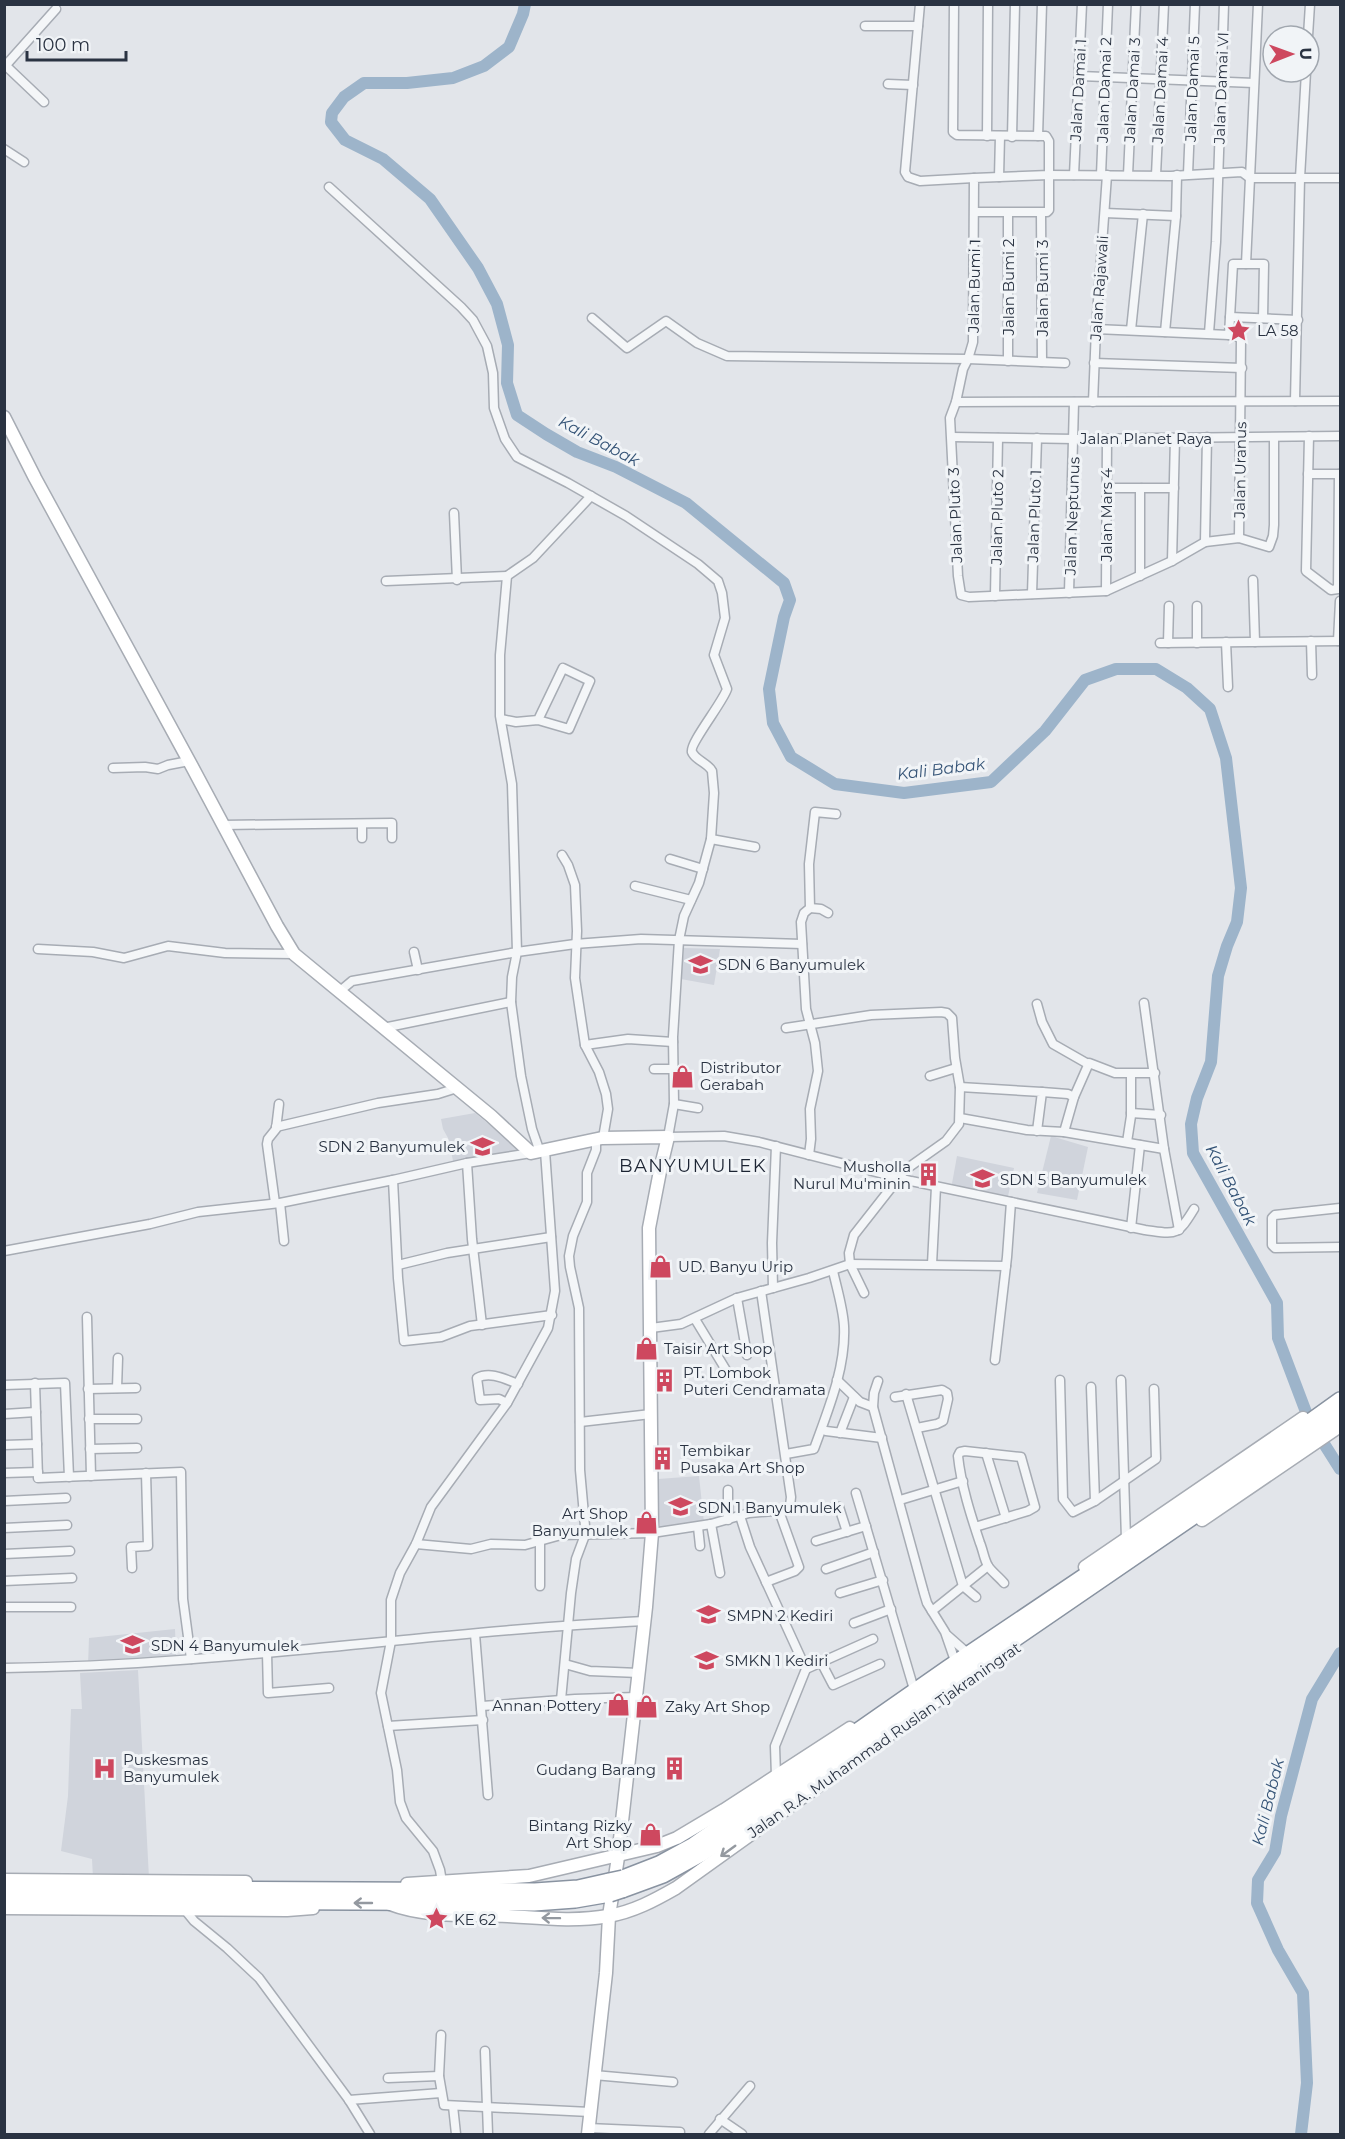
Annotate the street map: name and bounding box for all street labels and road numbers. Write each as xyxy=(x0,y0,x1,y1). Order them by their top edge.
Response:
street label: Jalan Damai VI xyxy=(1210,32,1232,145)
street label: Jalan Damai 4 xyxy=(1148,36,1172,145)
street label: Jalan Damai 5 xyxy=(1181,36,1203,143)
street label: Jalan Damai 2 xyxy=(1093,37,1115,144)
street label: Jalan Damai 3 xyxy=(1120,37,1144,144)
street label: Jalan Damai 1 xyxy=(1066,38,1090,143)
street label: Jalan Rajawali xyxy=(1086,235,1112,342)
street label: Jalan Bumi 2 xyxy=(999,238,1018,337)
street label: Jalan Bumi 1 xyxy=(964,239,984,334)
street label: Jalan Bumi 3 xyxy=(1033,239,1052,338)
street label: Jalan Uranus xyxy=(1230,421,1250,520)
street label: Jalan Planet Raya xyxy=(1079,429,1212,448)
street label: Jalan Neptunus xyxy=(1060,456,1084,577)
street label: Jalan Pluto 3 xyxy=(944,467,966,564)
street label: Jalan Mars 4 xyxy=(1097,468,1116,563)
street label: Jalan Pluto 2 xyxy=(987,469,1007,566)
street label: Jalan Pluto 1 xyxy=(1023,469,1045,564)
street label: Jalan R.A. Muhammad Ruslan Tjakraningrat xyxy=(743,1638,1024,1843)

